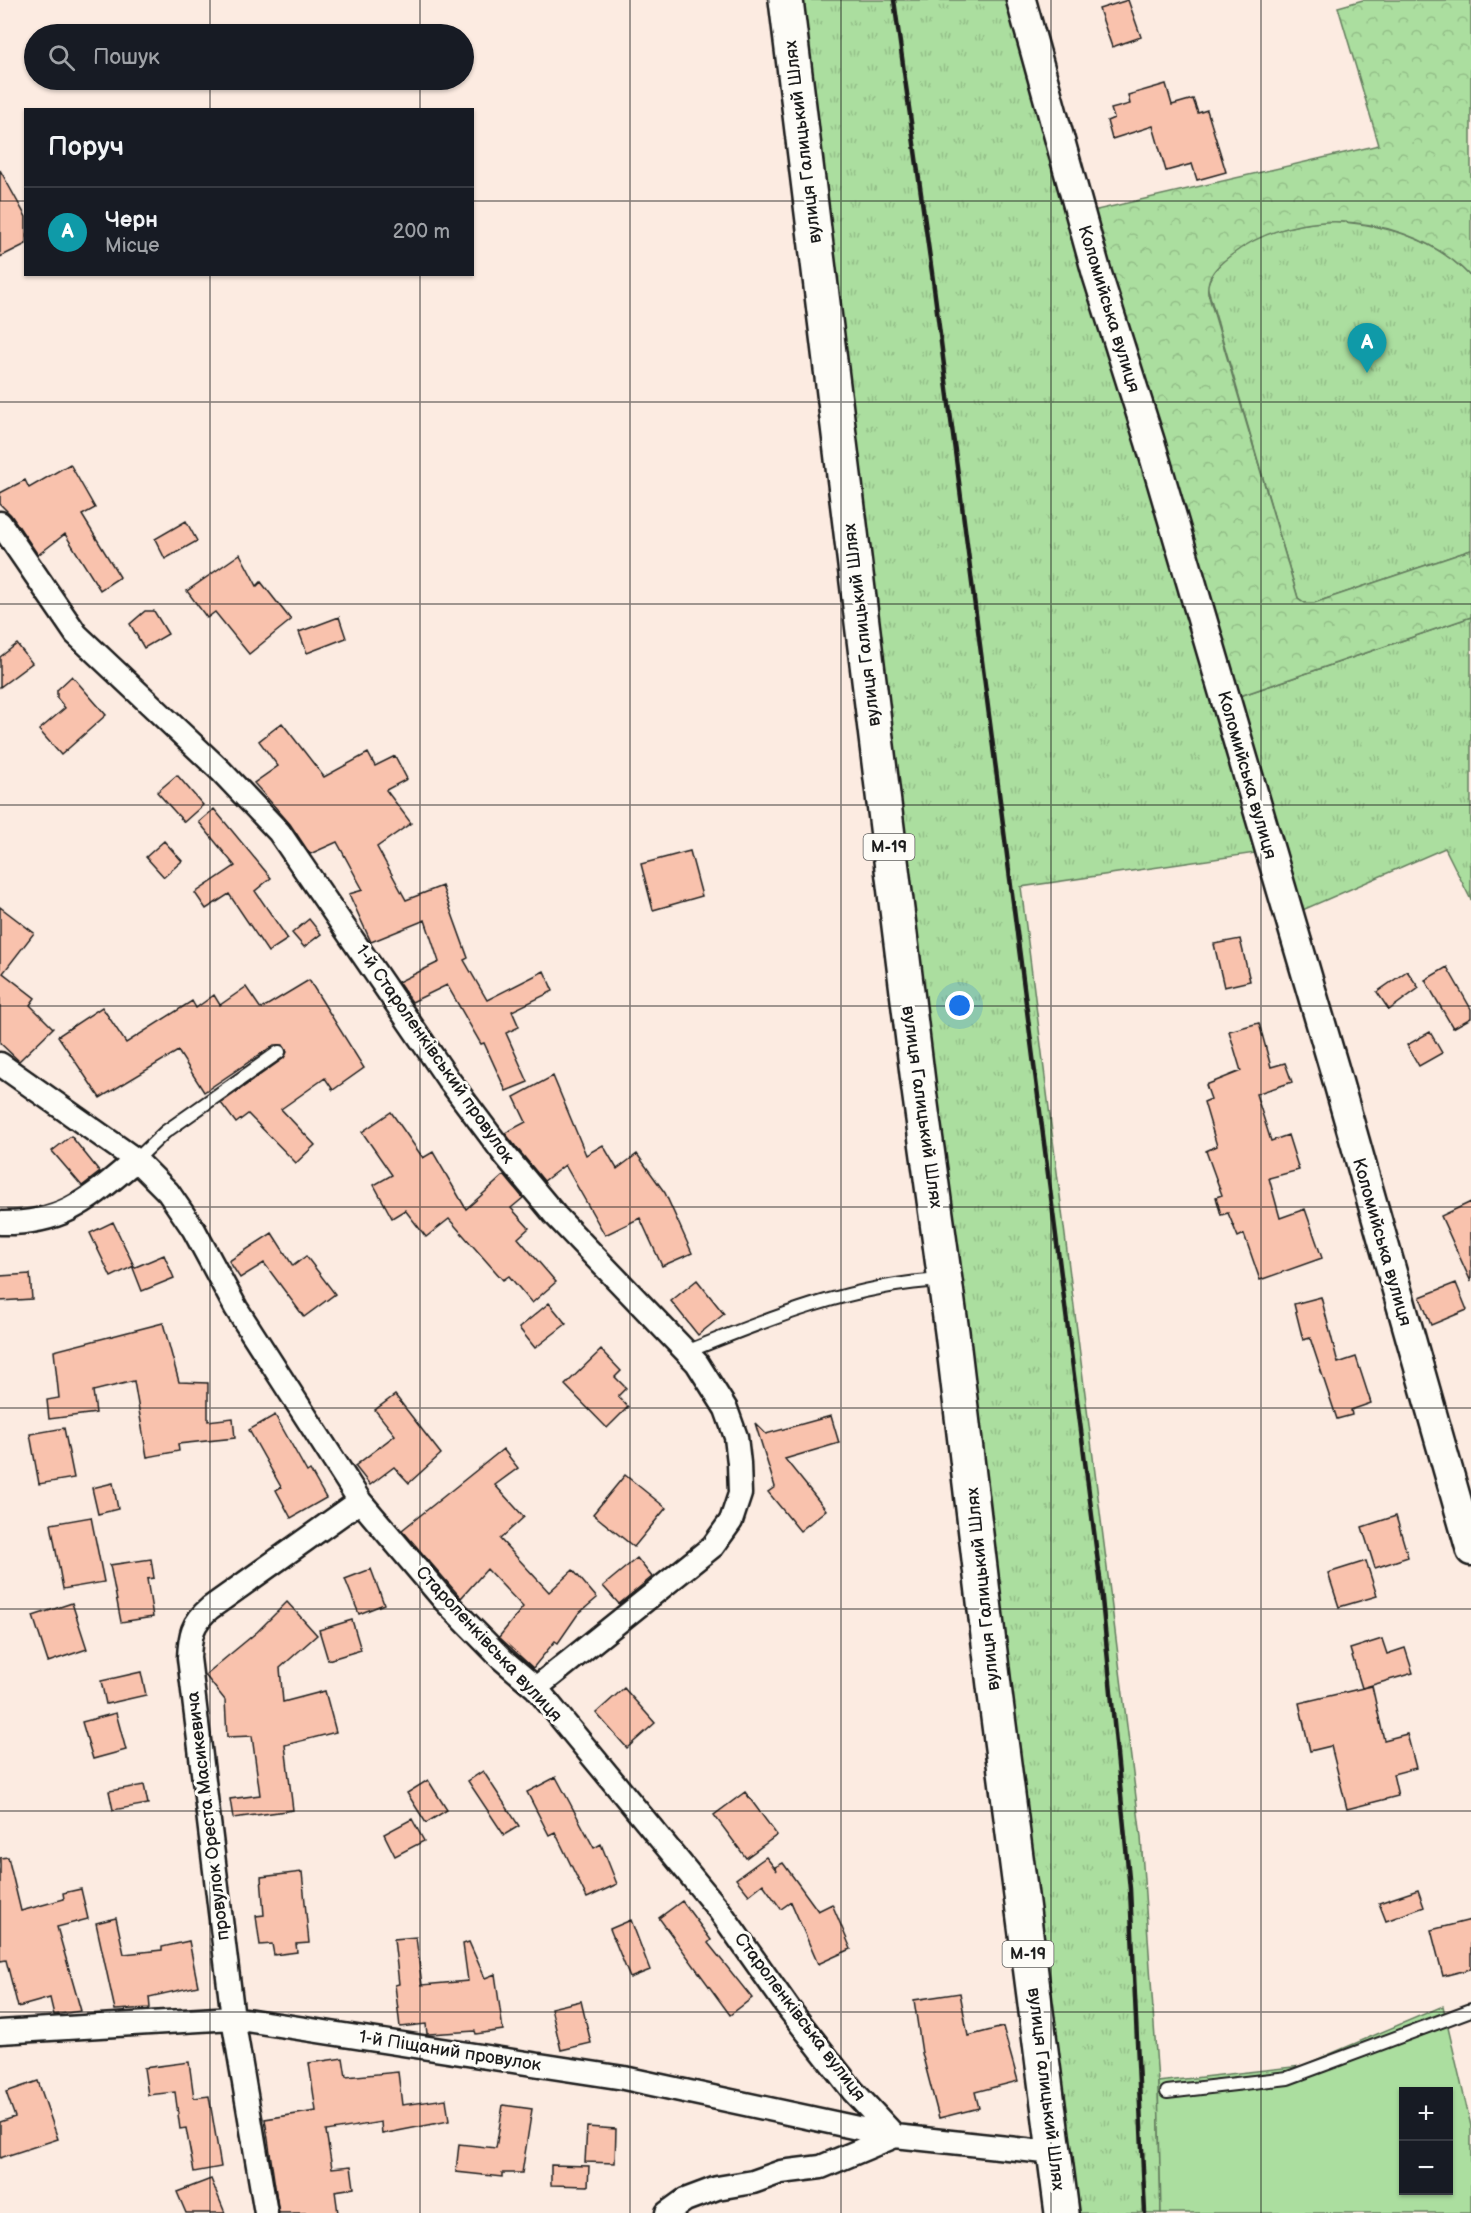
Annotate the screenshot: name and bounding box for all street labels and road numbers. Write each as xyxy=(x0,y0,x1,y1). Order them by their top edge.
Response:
street label: вулиця Галицький Шлях xyxy=(780,39,826,245)
street label: Коломийська вулиця xyxy=(1074,223,1144,395)
street label: вулиця Галицький Шлях xyxy=(839,522,885,728)
street label: Коломийська вулиця xyxy=(1213,689,1281,861)
road number: М-19 xyxy=(864,834,914,860)
street label: 1-й Староленківський провулок xyxy=(351,941,519,1168)
street label: вулиця Галицький Шлях xyxy=(897,1004,947,1210)
street label: Коломийська вулиця xyxy=(1348,1156,1416,1328)
street label: вулиця Галицький Шлях xyxy=(962,1486,1004,1692)
street label: Староленківська вулиця xyxy=(411,1562,567,1726)
street label: провулок Ореста Масикевича xyxy=(182,1690,234,1942)
street label: Староленківська вулиця xyxy=(730,1929,870,2105)
road number: М-19 xyxy=(1002,1941,1054,1967)
street label: вулиця Галицький Шлях xyxy=(1023,1986,1069,2192)
street label: 1-й Піщаний провулок xyxy=(357,2026,543,2076)

